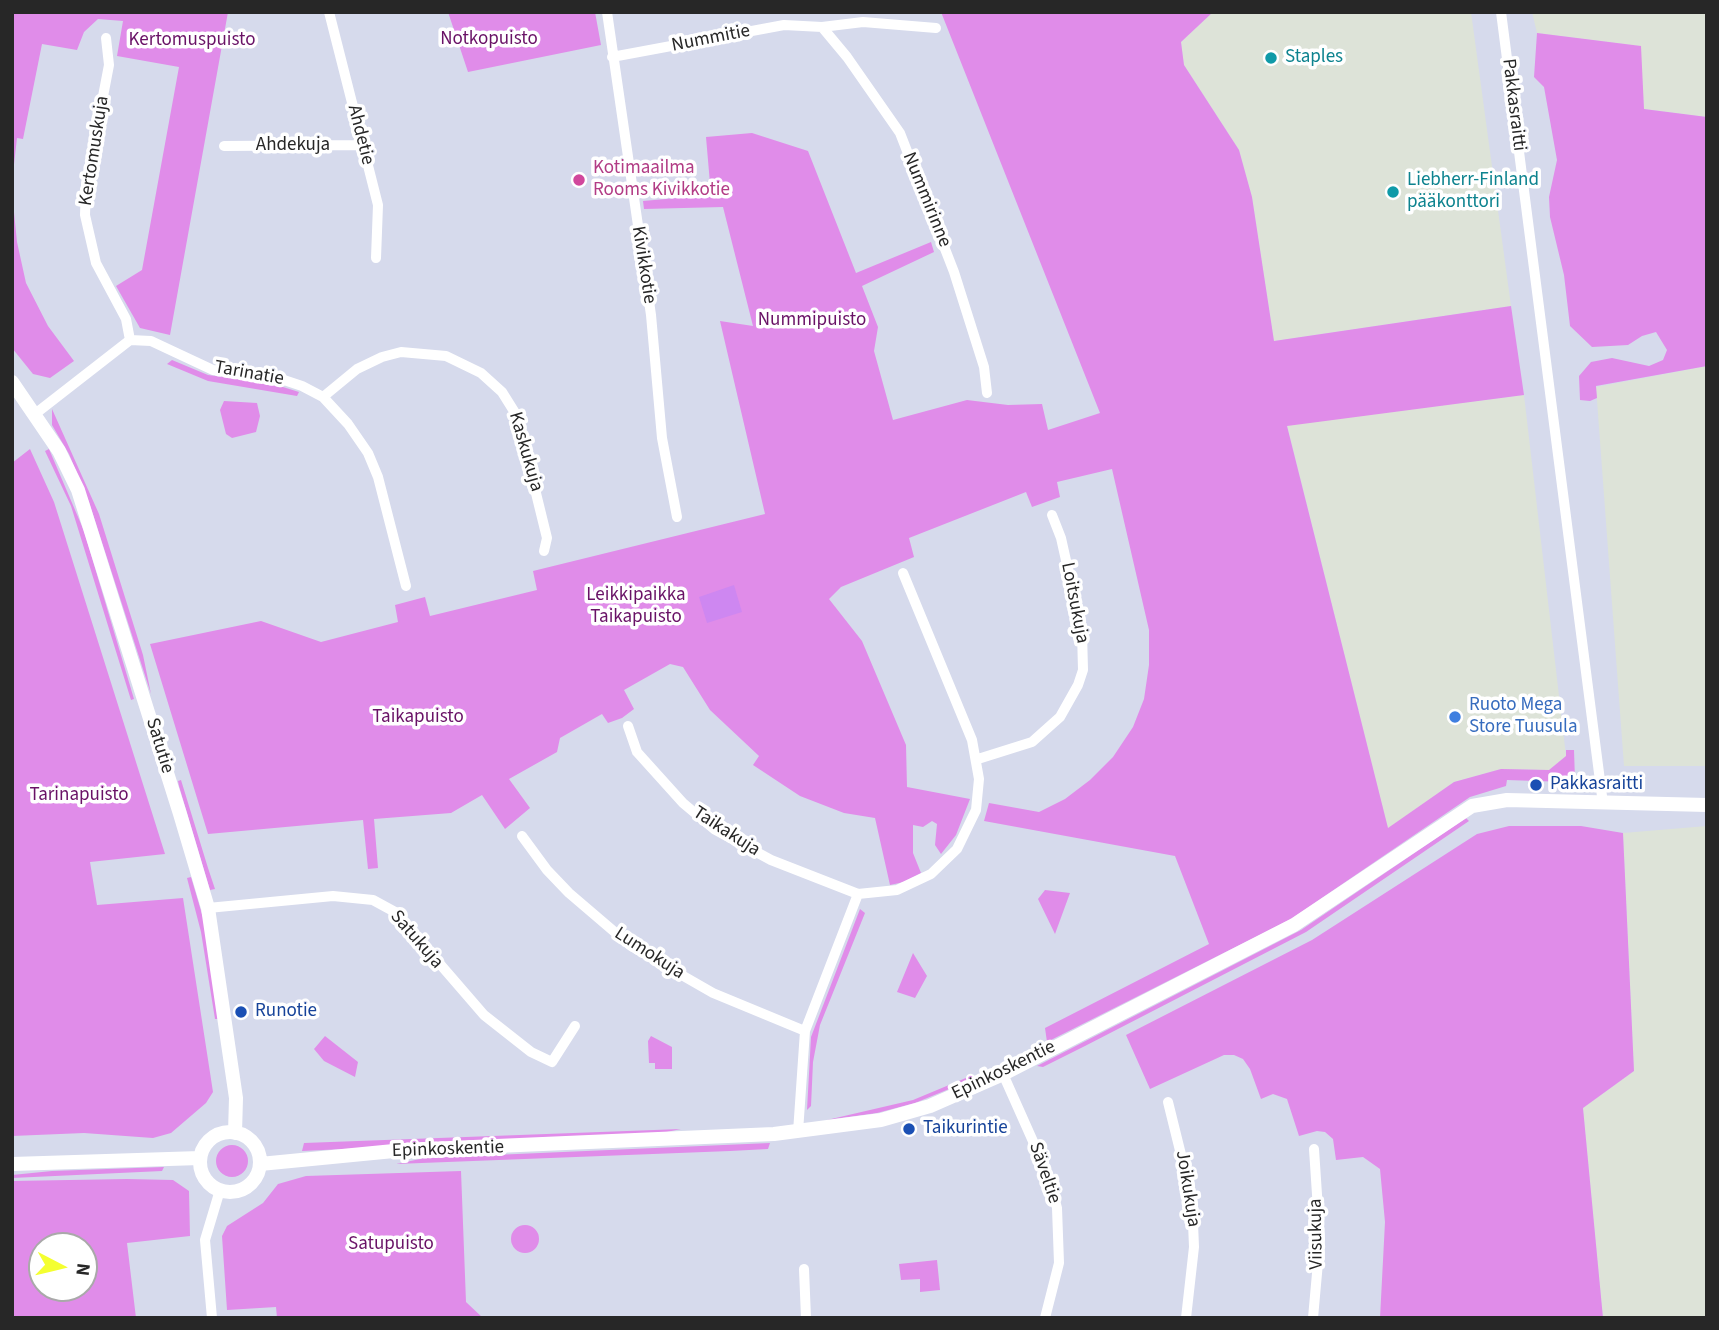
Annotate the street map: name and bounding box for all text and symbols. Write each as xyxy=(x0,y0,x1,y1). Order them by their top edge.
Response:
street label: Nummitie xyxy=(670,20,752,58)
park label: Notkopuisto xyxy=(440,29,538,51)
park label: Kertomuspuisto xyxy=(129,30,255,52)
place label: Staples xyxy=(1285,47,1343,69)
marker: Staples xyxy=(1263,50,1279,66)
street label: Pakkasraitti xyxy=(1496,57,1530,153)
street label: Kertomuskuja xyxy=(75,94,115,208)
street label: Ahdetie xyxy=(342,103,378,167)
street label: Ahdekuja xyxy=(256,135,330,157)
street label: Nummirinne xyxy=(897,149,955,251)
place label: Kotimaailma Rooms Kivikkotie xyxy=(593,158,730,202)
place label: Liebherr-Finland pääkonttori xyxy=(1407,170,1539,214)
marker: Kotimaailma Rooms Kivikkotie xyxy=(571,172,587,188)
marker: Liebherr-Finland pääkonttori xyxy=(1385,184,1401,200)
street label: Kivikkotie xyxy=(626,225,660,305)
park label: Nummipuisto xyxy=(758,310,866,332)
street label: Tarinatie xyxy=(213,357,285,391)
street label: Kaskukuja xyxy=(503,410,547,494)
street label: Loitsukuja xyxy=(1055,560,1093,646)
park label: Leikkipaikka Taikapuisto xyxy=(586,585,686,629)
place label: Ruoto Mega Store Tuusula xyxy=(1469,695,1577,739)
park label: Taikapuisto xyxy=(372,707,464,729)
marker: Ruoto Mega Store Tuusula xyxy=(1447,709,1463,725)
street label: Satutie xyxy=(140,716,178,776)
place label: Pakkasraitti xyxy=(1550,774,1643,796)
marker: Pakkasraitti xyxy=(1528,777,1544,793)
park label: Tarinapuisto xyxy=(29,785,129,807)
street label: Taikakuja xyxy=(688,802,764,862)
street label: Satukuja xyxy=(384,906,448,974)
street label: Lumokuja xyxy=(610,923,688,985)
place label: Runotie xyxy=(255,1001,317,1023)
marker: Runotie xyxy=(233,1004,249,1020)
street label: Epinkoskentie xyxy=(949,1036,1059,1106)
place label: Taikurintie xyxy=(923,1118,1008,1140)
marker: Taikurintie xyxy=(901,1121,917,1137)
street label: Epinkoskentie xyxy=(391,1137,505,1163)
street label: Säveltie xyxy=(1023,1139,1065,1207)
street label: Joikukuja xyxy=(1170,1149,1204,1229)
street label: Viisukuja xyxy=(1305,1198,1329,1270)
north arrow xyxy=(28,1232,98,1302)
park label: Satupuisto xyxy=(348,1234,434,1256)
text: N xyxy=(68,1261,97,1277)

